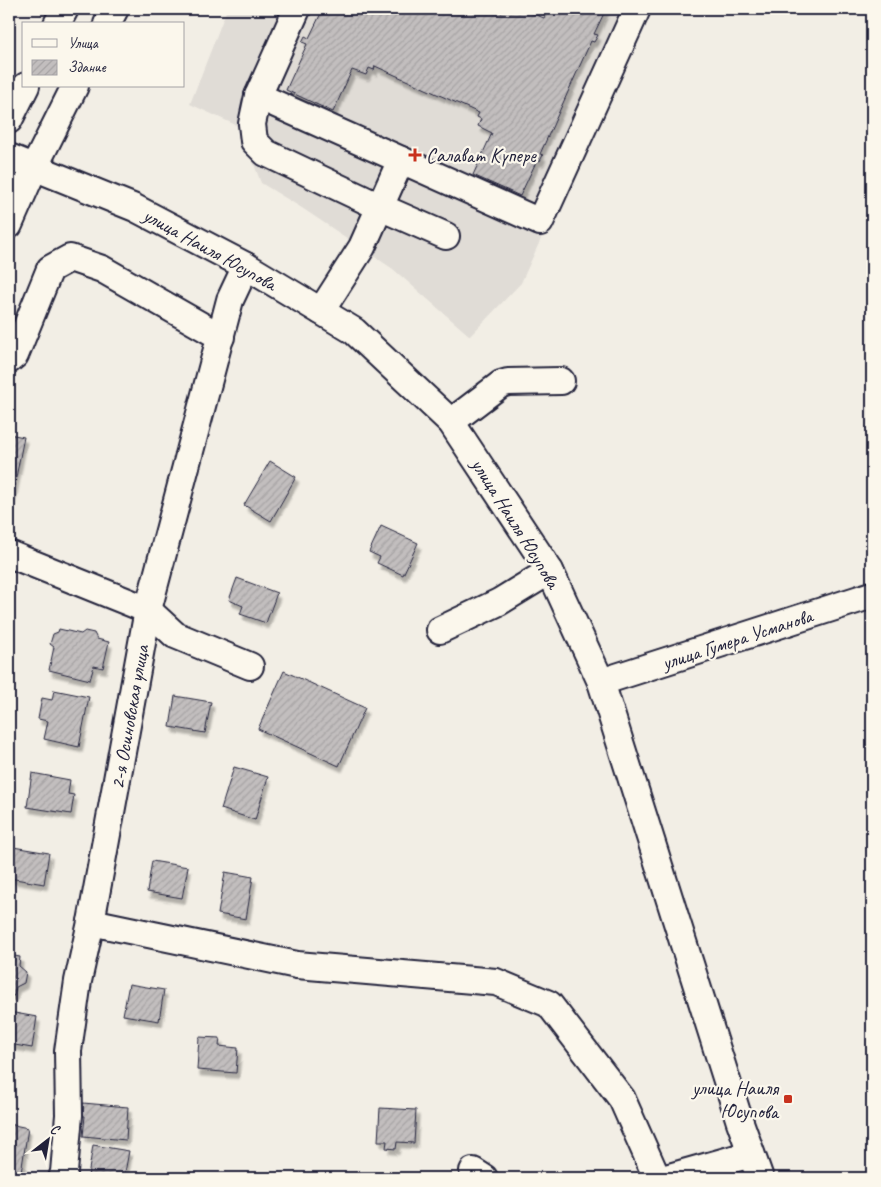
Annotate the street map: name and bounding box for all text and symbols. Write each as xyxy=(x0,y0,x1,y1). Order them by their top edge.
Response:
legend xyxy=(22,22,185,88)
text: Улица xyxy=(68,34,99,53)
text: Здание xyxy=(68,58,107,77)
place label: Салават Күпере xyxy=(426,143,537,168)
marker: Салават Күпере xyxy=(408,148,422,162)
street label: улица Наиля Юсупова xyxy=(138,202,282,297)
street label: улица Наиля Юсупова xyxy=(465,453,566,594)
street label: улица Гумера Усманова xyxy=(658,603,817,676)
street label: 2-я Осиновская улица xyxy=(105,641,155,791)
place label: улица Наиля Юсупова xyxy=(691,1076,780,1124)
marker: улица Наиля Юсупова xyxy=(782,1093,794,1105)
north arrow xyxy=(22,1114,72,1164)
text: С xyxy=(47,1120,64,1139)

